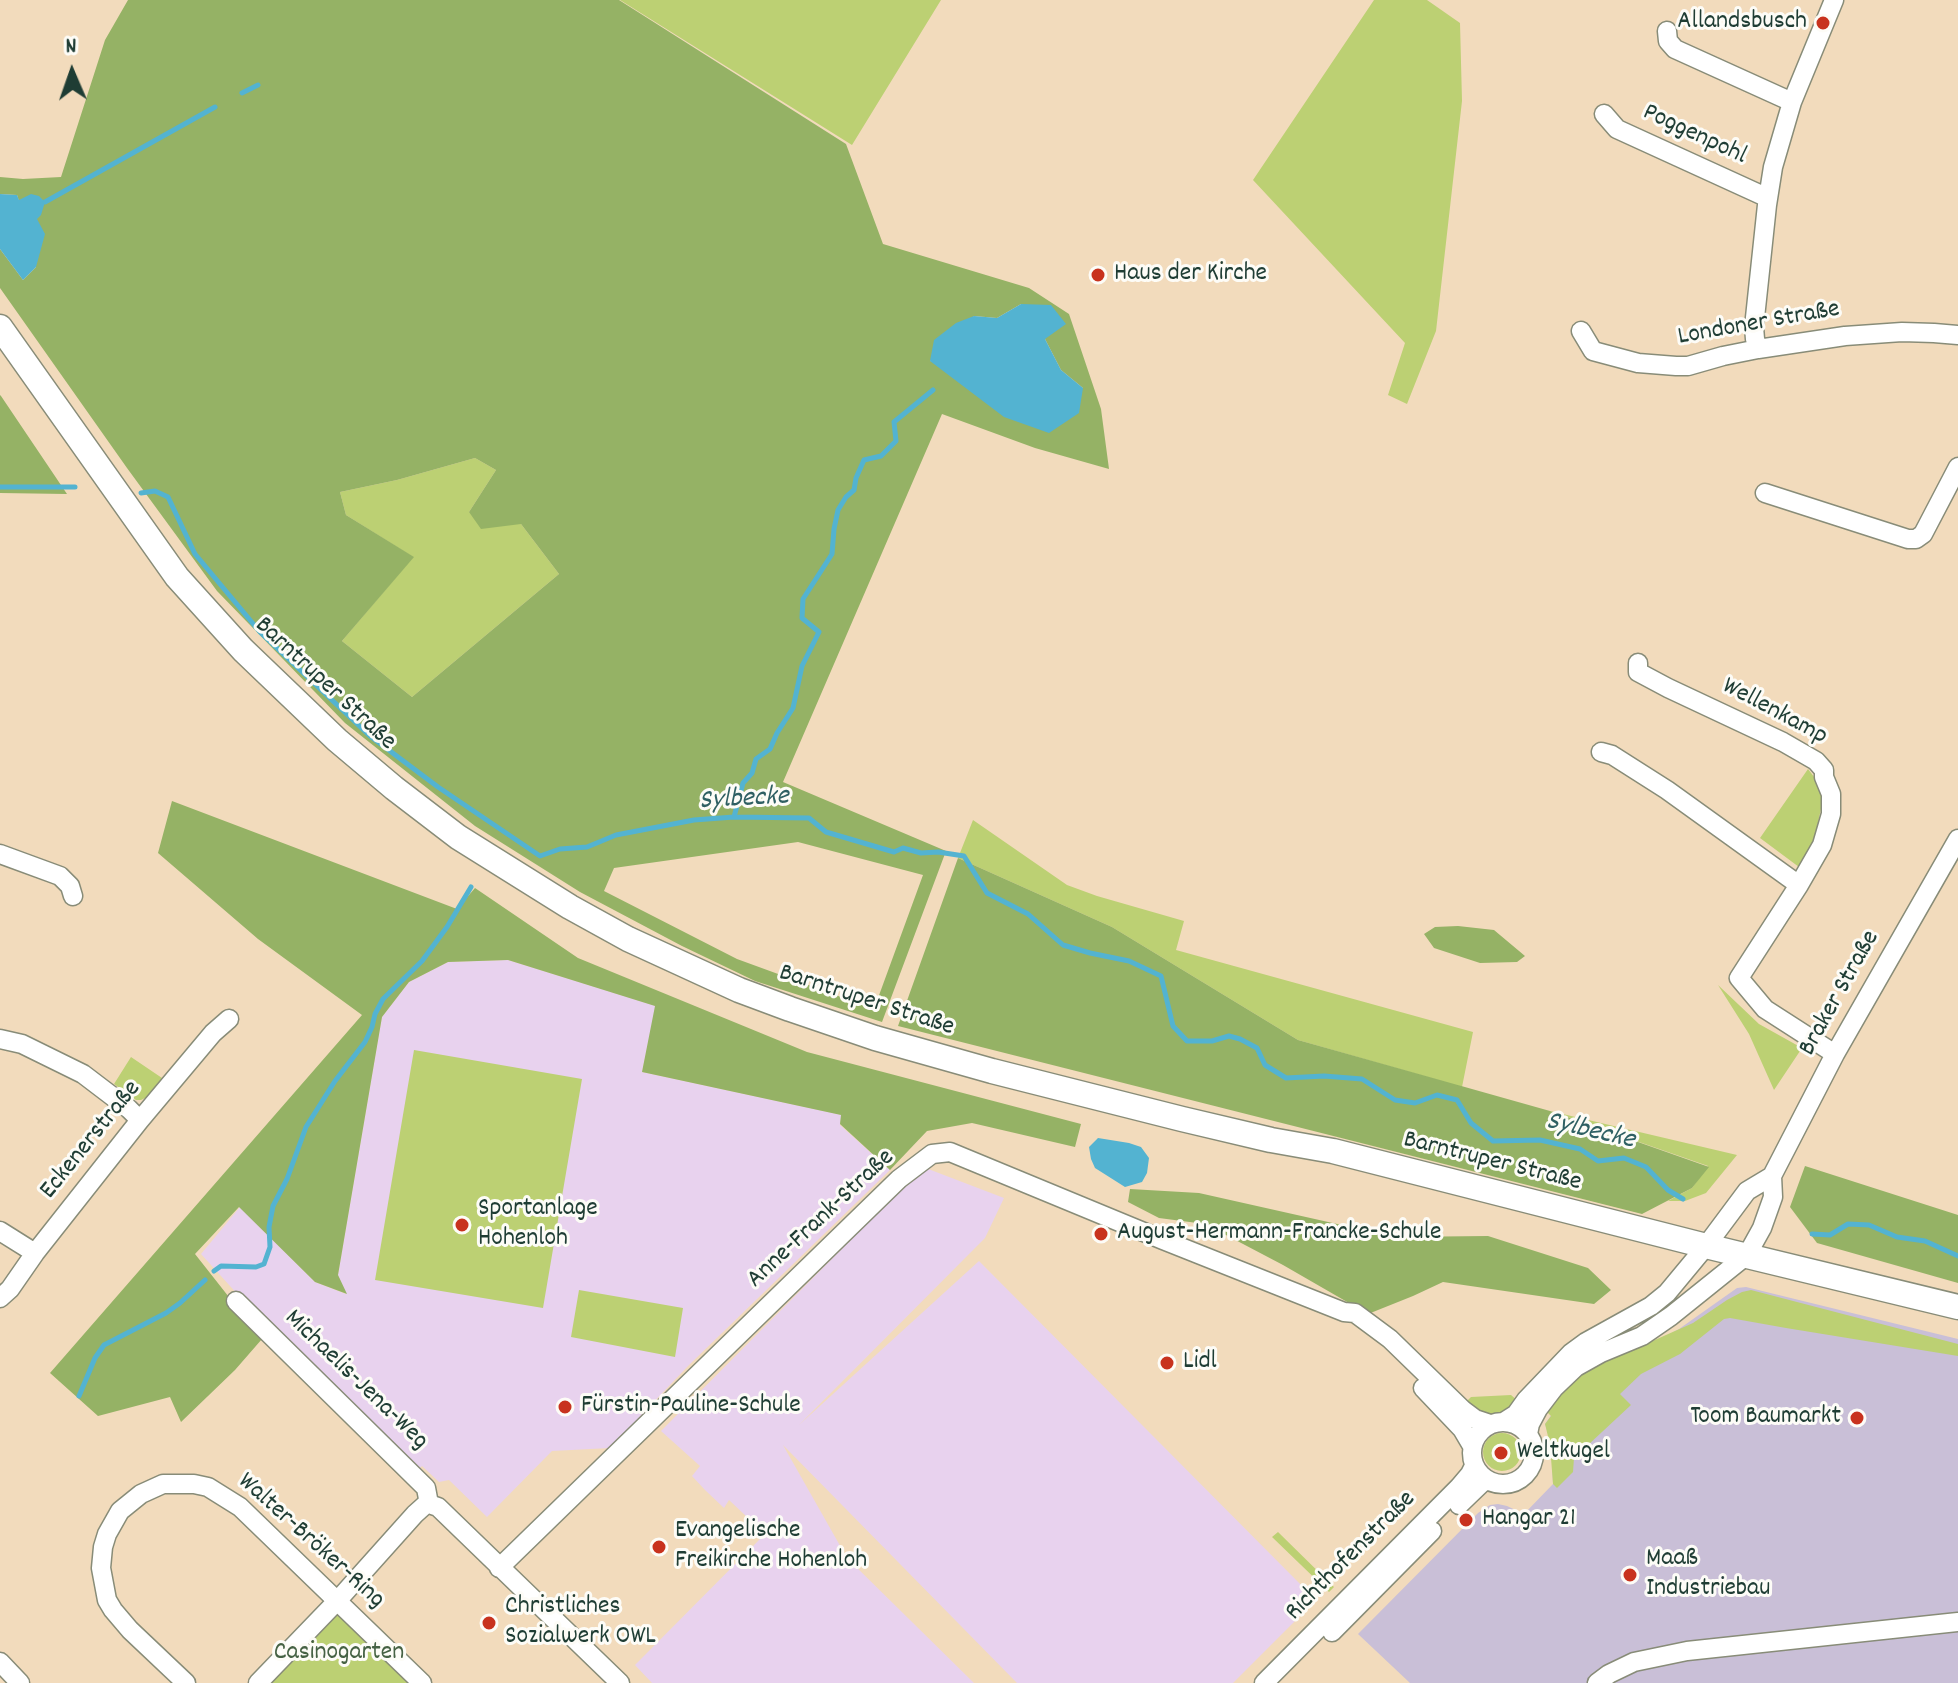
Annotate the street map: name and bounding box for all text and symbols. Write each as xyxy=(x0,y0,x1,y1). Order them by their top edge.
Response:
place label: Allandsbusch xyxy=(1677,7,1807,39)
marker: Allandsbusch xyxy=(1814,14,1832,32)
north arrow xyxy=(32,32,112,112)
text: N xyxy=(65,32,77,63)
street label: Poggenpohl xyxy=(1637,98,1751,174)
place label: Haus der Kirche xyxy=(1114,259,1267,291)
marker: Haus der Kirche xyxy=(1089,266,1107,284)
street label: Londoner Straße xyxy=(1676,295,1842,355)
street label: Barntruper Straße xyxy=(247,611,401,759)
street label: Wellenkamp xyxy=(1716,672,1832,754)
water label: Sylbecke xyxy=(698,782,790,820)
street label: Braker Straße xyxy=(1794,926,1888,1062)
street label: Barntruper Straße xyxy=(774,959,958,1045)
street label: Eckenerstraße xyxy=(35,1075,149,1207)
water label: Sylbecke xyxy=(1542,1107,1638,1159)
street label: Barntruper Straße xyxy=(1400,1126,1584,1200)
street label: Anne-Frank-Straße xyxy=(742,1144,902,1296)
place label: Sportanlage Hohenloh xyxy=(478,1194,598,1256)
marker: Sportanlage Hohenloh xyxy=(453,1216,471,1234)
place label: August-Hermann-Francke-Schule xyxy=(1117,1218,1441,1250)
marker: August-Hermann-Francke-Schule xyxy=(1092,1225,1110,1243)
street label: Michaelis-Jena-Weg xyxy=(276,1304,434,1458)
place label: Lidl xyxy=(1183,1347,1217,1379)
marker: Lidl xyxy=(1158,1354,1176,1372)
place label: Fürstin-Pauline-Schule xyxy=(581,1391,801,1423)
marker: Fürstin-Pauline-Schule xyxy=(556,1398,574,1416)
place label: Toom Baumarkt xyxy=(1690,1402,1841,1434)
marker: Toom Baumarkt xyxy=(1848,1409,1866,1427)
place label: Weltkugel xyxy=(1517,1437,1610,1469)
marker: Weltkugel xyxy=(1492,1444,1510,1462)
street label: Walter-Bröker-Ring xyxy=(230,1468,390,1616)
street label: Richthofenstraße xyxy=(1280,1485,1424,1629)
place label: Hangar 21 xyxy=(1482,1504,1576,1536)
marker: Hangar 21 xyxy=(1457,1511,1475,1529)
place label: Evangelische Freikirche Hohenloh xyxy=(675,1516,867,1578)
marker: Evangelische Freikirche Hohenloh xyxy=(650,1538,668,1556)
place label: Maaß Industriebau xyxy=(1646,1544,1771,1606)
marker: Maaß Industriebau xyxy=(1621,1566,1639,1584)
place label: Christliches Sozialwerk OWL xyxy=(505,1592,656,1654)
marker: Christliches Sozialwerk OWL xyxy=(480,1614,498,1632)
park label: Casinogarten xyxy=(274,1638,404,1670)

